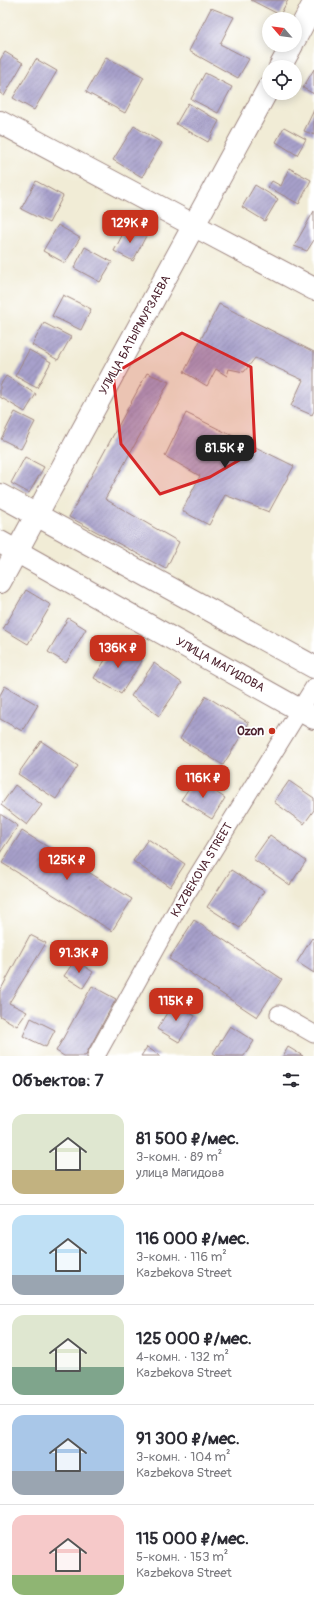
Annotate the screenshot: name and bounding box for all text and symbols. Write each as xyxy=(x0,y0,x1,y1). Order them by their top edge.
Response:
north arrow xyxy=(262,12,302,52)
map controls xyxy=(262,12,302,100)
button: locate xyxy=(262,60,302,100)
pin: 129K ₽ xyxy=(97,210,163,244)
text: 129K ₽ xyxy=(111,215,149,231)
street label: УЛИЦА БАТЫРМУРЗАЕВА xyxy=(96,272,174,397)
pin: 81.5K ₽ xyxy=(188,435,262,469)
text: 81.5K ₽ xyxy=(205,440,245,456)
street label: УЛИЦА МАГИДОВА xyxy=(173,634,267,696)
pin: 136K ₽ xyxy=(85,635,151,669)
text: 136K ₽ xyxy=(99,640,137,656)
place label: Ozon xyxy=(237,724,264,739)
marker: Ozon xyxy=(267,726,277,736)
pin: 116K ₽ xyxy=(170,765,236,799)
text: 116K ₽ xyxy=(185,770,221,786)
street label: KAZBEKOVA STREET xyxy=(168,820,236,920)
pin: 125K ₽ xyxy=(34,847,100,881)
text: 125K ₽ xyxy=(48,852,86,868)
pin: 91.3K ₽ xyxy=(42,940,116,974)
text: 91.3K ₽ xyxy=(59,945,99,961)
pin: 115K ₽ xyxy=(143,988,209,1022)
text: 115K ₽ xyxy=(158,993,194,1009)
icon: filters xyxy=(280,1069,302,1091)
text: Объектов: 7 xyxy=(12,1070,103,1091)
text: 81 500 ₽/мес. xyxy=(136,1128,239,1149)
icon: home xyxy=(44,1130,92,1178)
text: 3-комн. · 89 m² xyxy=(136,1149,222,1165)
text: улица Магидова xyxy=(136,1165,224,1181)
text: 116 000 ₽/мес. xyxy=(136,1228,250,1249)
icon: home xyxy=(44,1231,92,1279)
text: 3-комн. · 116 m² xyxy=(136,1249,227,1265)
text: Kazbekova Street xyxy=(136,1265,232,1281)
text: 125 000 ₽/мес. xyxy=(136,1328,252,1349)
icon: home xyxy=(44,1331,92,1379)
text: 4-комн. · 132 m² xyxy=(136,1349,229,1365)
text: Kazbekova Street xyxy=(136,1365,232,1381)
text: 91 300 ₽/мес. xyxy=(136,1428,240,1449)
icon: home xyxy=(44,1431,92,1479)
text: 3-комн. · 104 m² xyxy=(136,1449,231,1465)
text: Kazbekova Street xyxy=(136,1465,232,1481)
text: 115 000 ₽/мес. xyxy=(136,1528,249,1549)
icon: home xyxy=(44,1531,92,1579)
text: 5-комн. · 153 m² xyxy=(136,1549,228,1565)
text: Kazbekova Street xyxy=(136,1565,232,1581)

